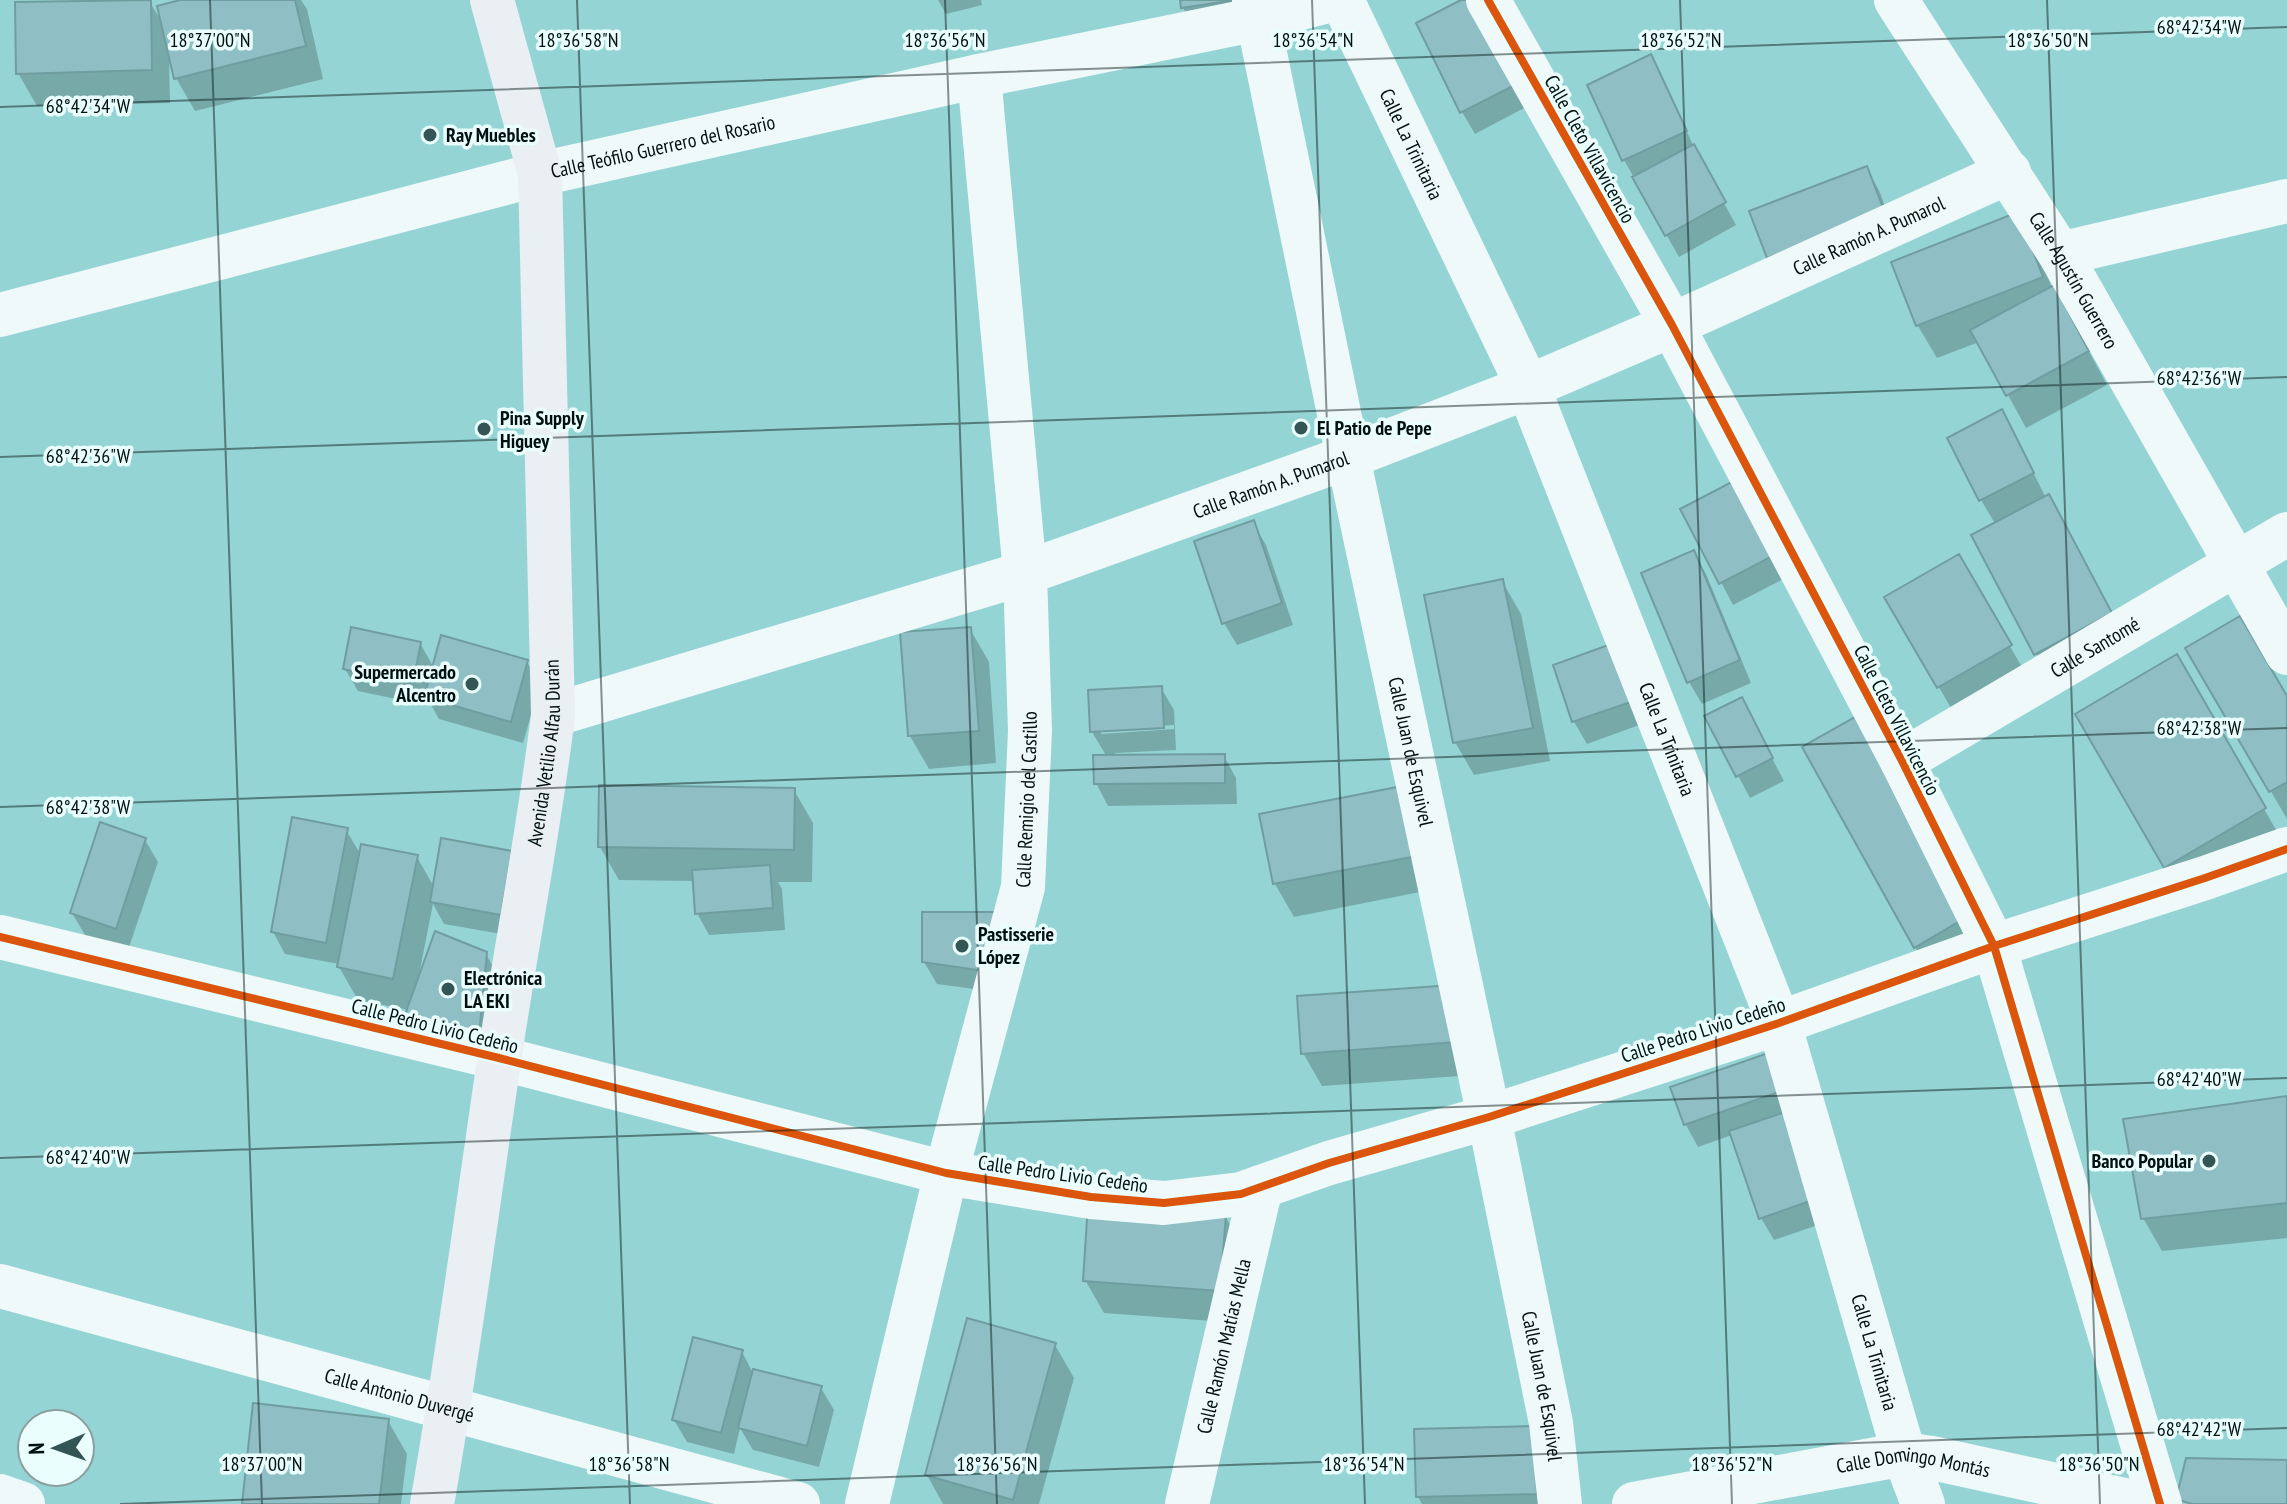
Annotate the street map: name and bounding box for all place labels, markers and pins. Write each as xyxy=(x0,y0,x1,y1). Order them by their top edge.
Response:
place label: Ray Muebles xyxy=(446,122,536,148)
marker: Ray Muebles xyxy=(421,126,439,144)
place label: Pina Supply Higuey xyxy=(500,405,585,454)
place label: El Patio de Pepe xyxy=(1317,415,1432,441)
marker: El Patio de Pepe xyxy=(1292,419,1310,437)
marker: Pina Supply Higuey xyxy=(475,420,493,438)
place label: Supermercado Alcentro xyxy=(354,659,456,708)
marker: Supermercado Alcentro xyxy=(463,675,481,693)
place label: Pastisserie López xyxy=(978,921,1054,970)
marker: Pastisserie López xyxy=(953,937,971,955)
place label: Electrónica LA EKI xyxy=(464,965,542,1014)
marker: Electrónica LA EKI xyxy=(439,980,457,998)
place label: Banco Popular xyxy=(2092,1148,2193,1174)
marker: Banco Popular xyxy=(2200,1152,2218,1170)

